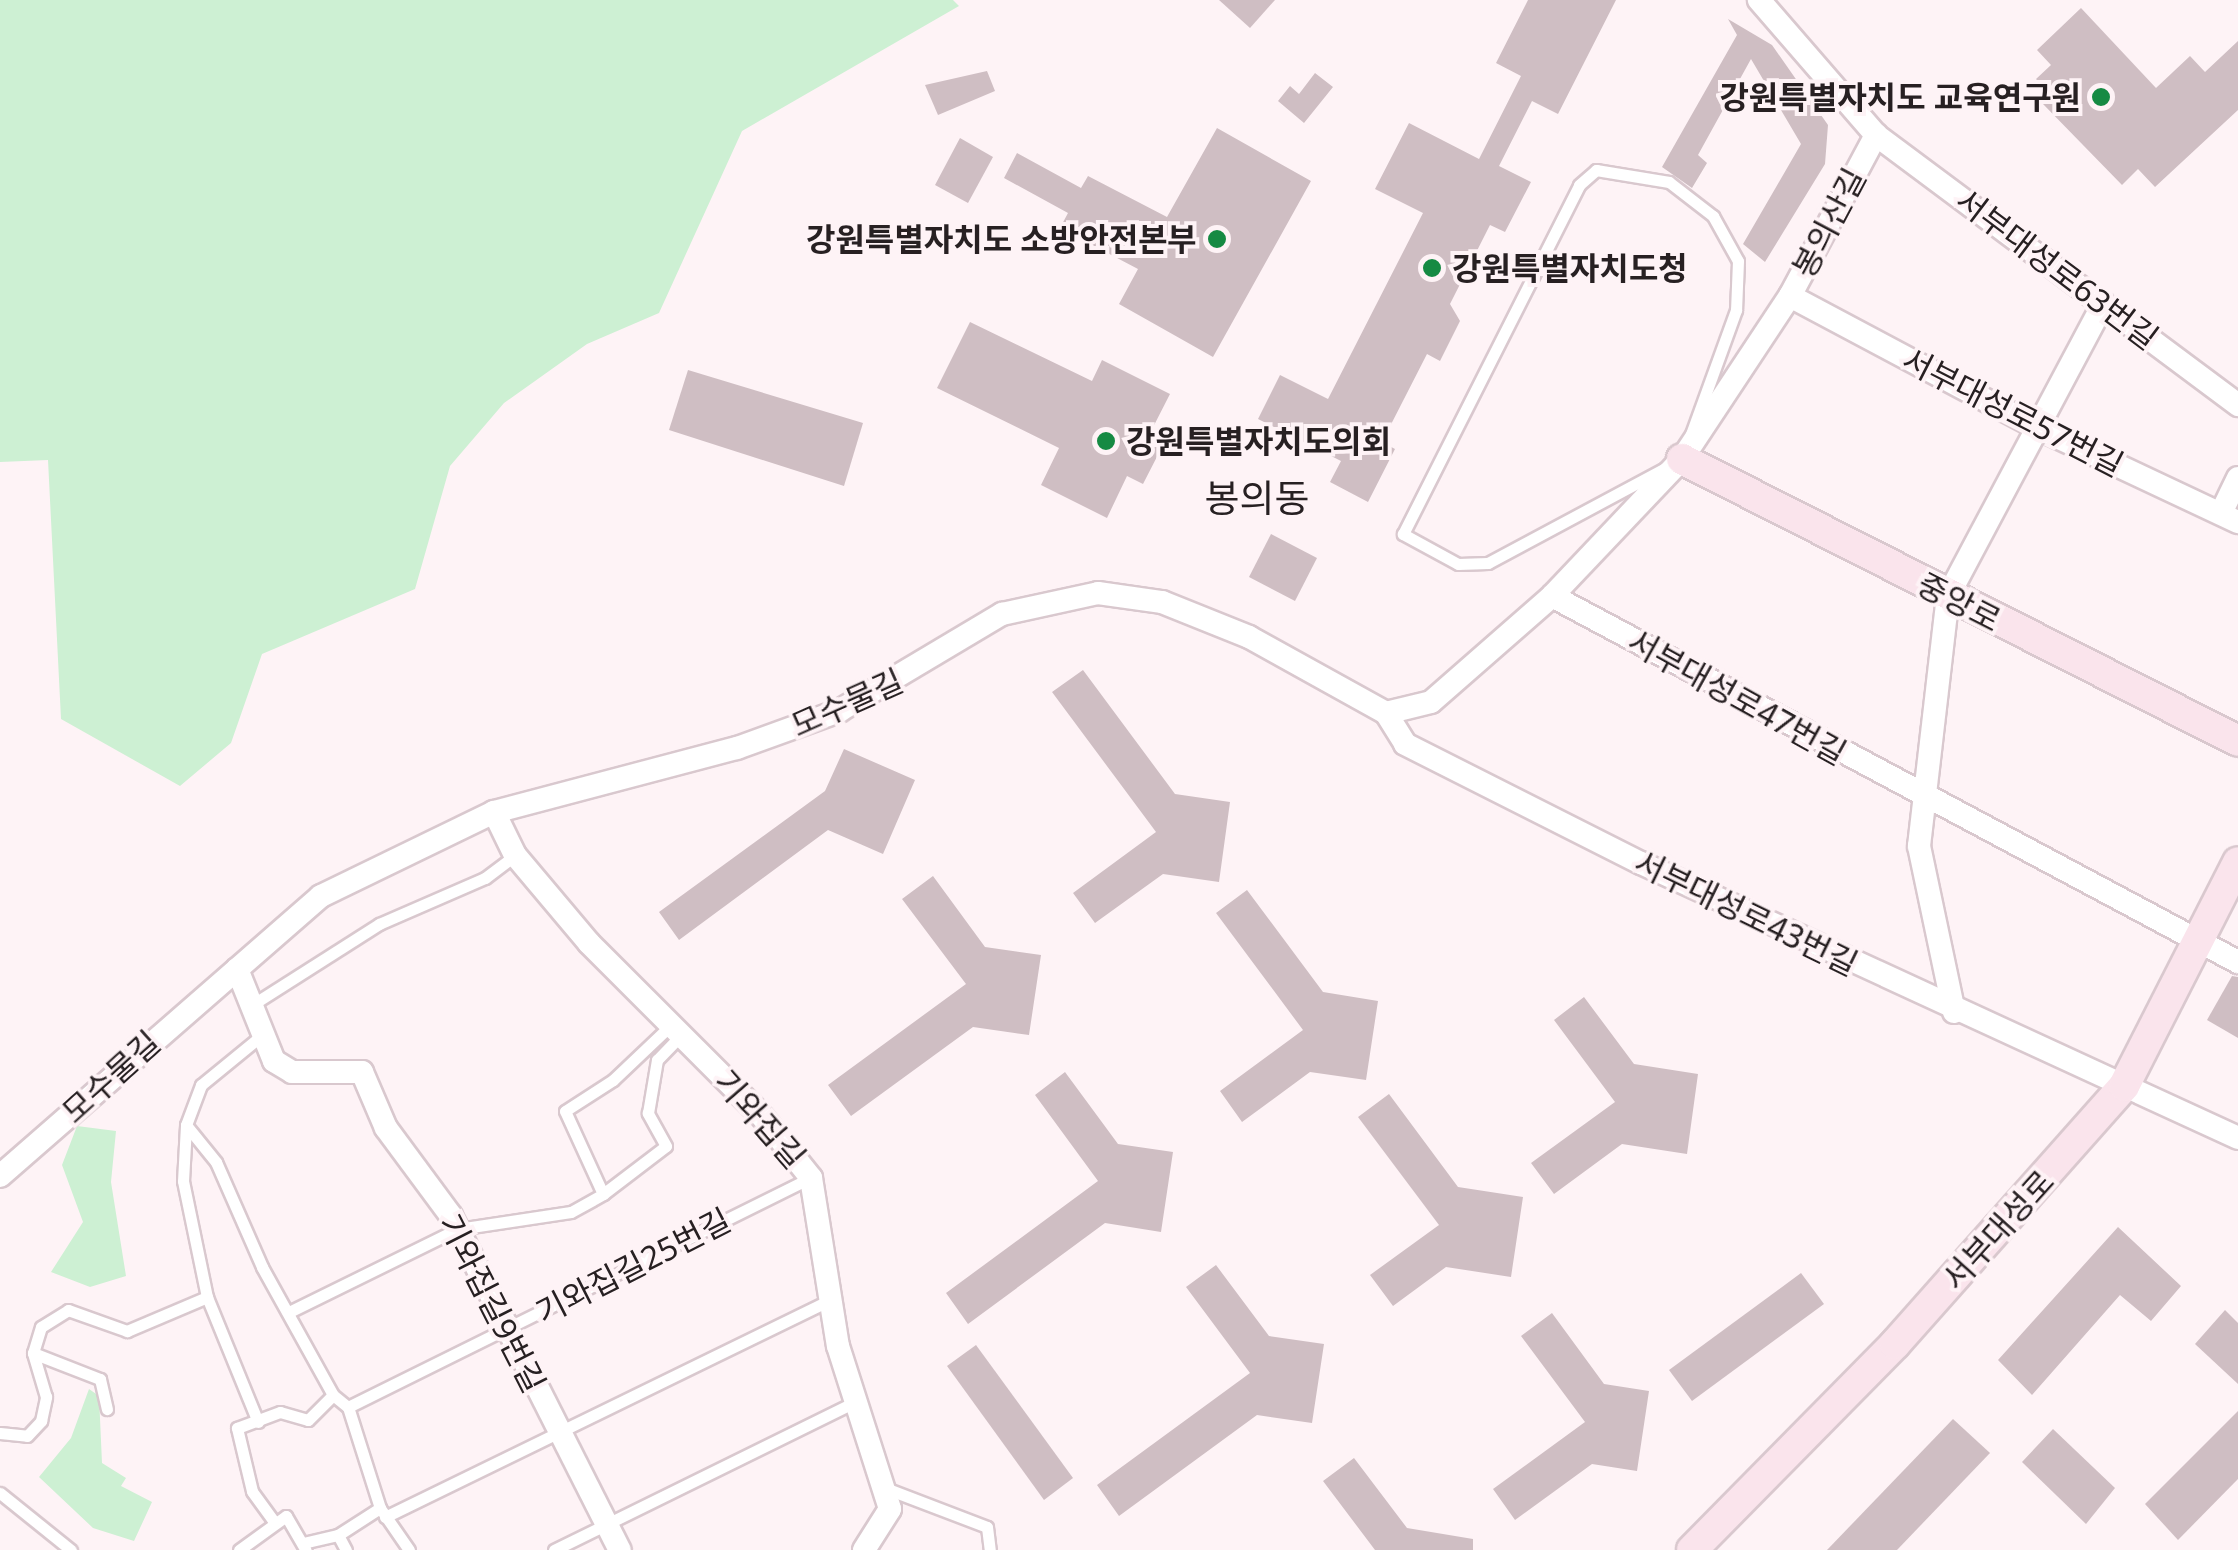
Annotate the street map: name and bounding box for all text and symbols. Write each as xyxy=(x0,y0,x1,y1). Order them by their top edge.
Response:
place label: 강원특별자치도 교육연구원 xyxy=(1719,78,2081,116)
marker: 강원특별자치도 교육연구원 xyxy=(2090,86,2112,108)
street label: 봉의산길 xyxy=(1784,162,1874,284)
street label: 서부대성로63번길 xyxy=(1949,181,2165,357)
place label: 강원특별자치도 소방안전본부 xyxy=(806,220,1197,258)
marker: 강원특별자치도 소방안전본부 xyxy=(1206,228,1228,250)
place label: 강원특별자치도청 xyxy=(1452,249,1688,287)
marker: 강원특별자치도청 xyxy=(1421,257,1443,279)
street label: 서부대성로57번길 xyxy=(1896,340,2130,484)
place label: 강원특별자치도의회 xyxy=(1126,422,1391,460)
marker: 강원특별자치도의회 xyxy=(1095,430,1117,452)
district label: 봉의동 xyxy=(1205,475,1309,521)
street label: 중앙로 xyxy=(1911,565,2007,639)
street label: 서부대성로47번길 xyxy=(1622,621,1852,773)
street label: 모수물길 xyxy=(785,662,909,744)
street label: 서부대성로43번길 xyxy=(1629,843,1863,983)
street label: 모수물길 xyxy=(54,1023,168,1131)
street label: 기와집길 xyxy=(707,1062,813,1176)
street label: 서부대성로 xyxy=(1934,1162,2062,1298)
street label: 기와집길25번길 xyxy=(529,1200,737,1332)
street label: 기와집길9번길 xyxy=(431,1207,553,1399)

